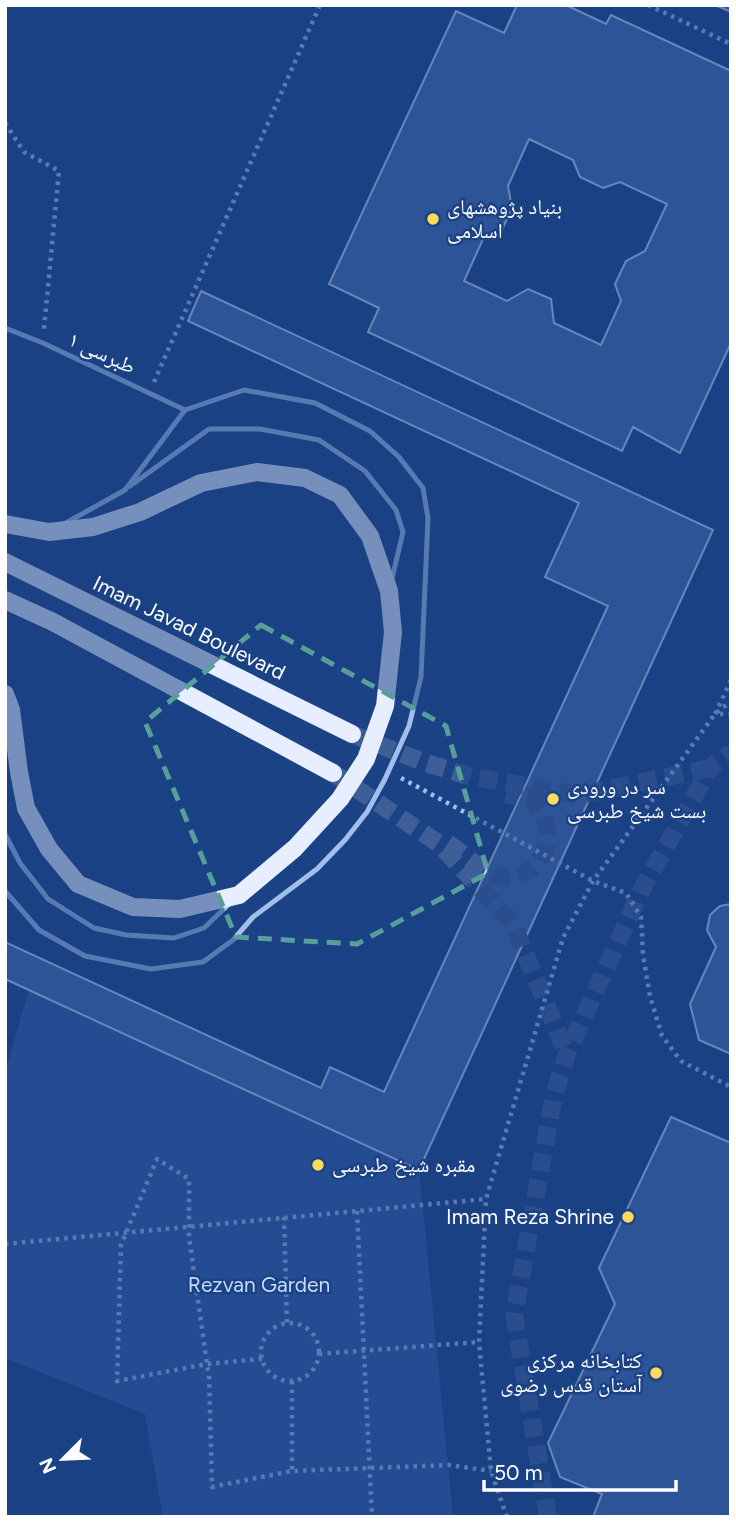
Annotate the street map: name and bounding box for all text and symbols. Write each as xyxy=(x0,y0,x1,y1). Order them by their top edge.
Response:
place label: بنیاد پژوهشهای اسلامی xyxy=(447,194,562,244)
marker: بنیاد پژوهشهای اسلامی xyxy=(425,211,441,227)
street label: طبرسی ۱ xyxy=(64,326,140,380)
street label: Imam Javad Boulevard xyxy=(89,570,289,685)
place label: سر در ورودی بست شیخ طبرسی xyxy=(567,774,706,824)
marker: سر در ورودی بست شیخ طبرسی xyxy=(545,791,561,807)
place label: مقبره شیخ طبرسی xyxy=(332,1152,475,1178)
marker: مقبره شیخ طبرسی xyxy=(310,1157,326,1173)
place label: Imam Reza Shrine xyxy=(446,1204,614,1229)
marker: Imam Reza Shrine xyxy=(620,1209,636,1225)
park label: Rezvan Garden xyxy=(188,1272,330,1297)
place label: کتابخانه مرکزی آستان قدس رضوی xyxy=(500,1348,643,1398)
marker: کتابخانه مرکزی آستان قدس رضوی xyxy=(648,1365,664,1381)
north arrow xyxy=(28,1424,98,1494)
scale bar xyxy=(484,1448,676,1492)
text: N xyxy=(34,1454,61,1477)
text: 50 m xyxy=(494,1460,543,1485)

